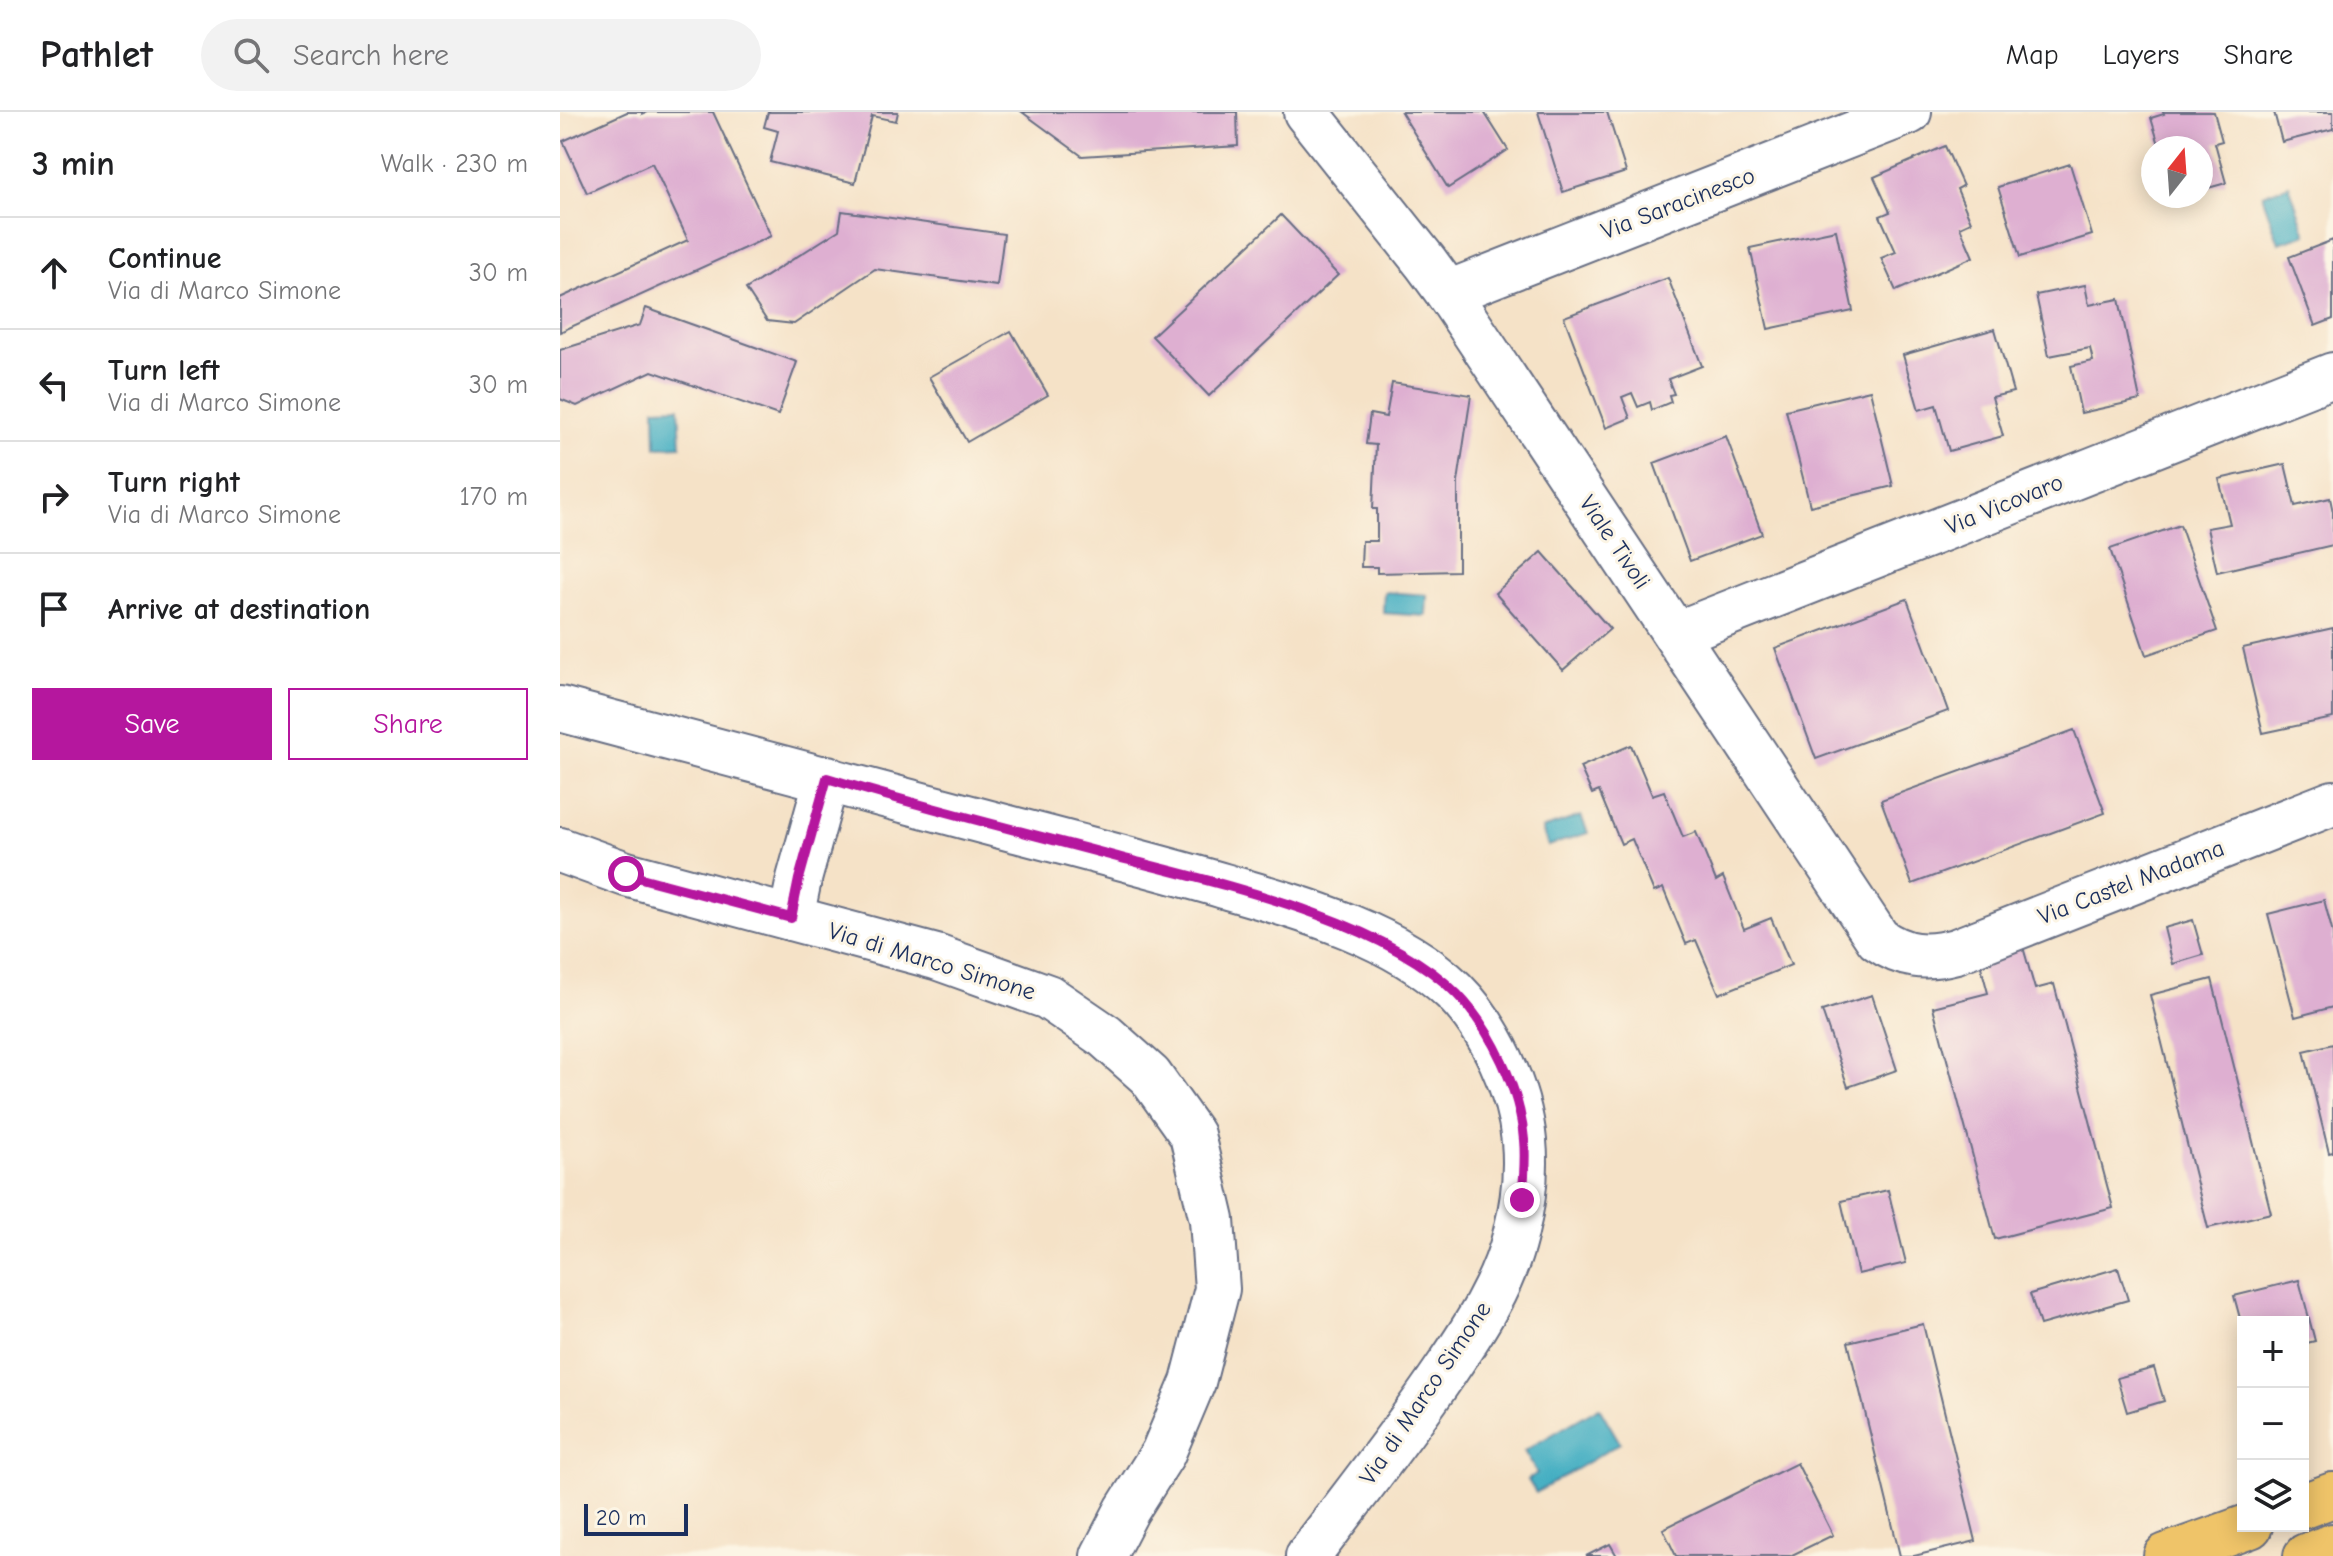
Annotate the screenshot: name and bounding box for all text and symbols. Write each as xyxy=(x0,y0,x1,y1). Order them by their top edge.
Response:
search box xyxy=(201,19,761,91)
text: Pathlet xyxy=(40,33,153,77)
icon: search xyxy=(229,33,273,77)
text: Search here xyxy=(293,38,449,73)
text: Map xyxy=(2006,39,2059,71)
text: Layers xyxy=(2103,39,2179,71)
text: Share xyxy=(2223,39,2293,71)
north arrow xyxy=(2141,136,2213,208)
text: 3 min xyxy=(32,144,115,184)
text: Walk · 230 m xyxy=(381,149,528,179)
street label: Via Saracinesco xyxy=(1597,161,1759,245)
text: Continue xyxy=(108,241,222,276)
icon: ahead xyxy=(32,251,76,295)
text: 30 m xyxy=(469,258,528,288)
text: Via di Marco Simone xyxy=(108,276,341,306)
text: Turn left xyxy=(108,353,220,388)
icon: left xyxy=(32,363,76,407)
text: 30 m xyxy=(469,370,528,400)
text: Via di Marco Simone xyxy=(108,388,341,418)
text: Turn right xyxy=(108,465,240,500)
street label: Via Vicovaro xyxy=(1941,468,2067,540)
icon: right xyxy=(32,475,76,519)
text: 170 m xyxy=(459,482,528,512)
street label: Viale Tivoli xyxy=(1573,490,1657,594)
text: Via di Marco Simone xyxy=(108,500,341,530)
icon: arrive xyxy=(32,587,76,631)
text: Arrive at destination xyxy=(108,592,370,627)
button: Save xyxy=(32,688,272,760)
button: Share xyxy=(288,688,528,760)
street label: Via Castel Madama xyxy=(2034,834,2228,930)
route start xyxy=(608,856,644,892)
street label: Via di Marco Simone xyxy=(825,916,1039,1006)
route end xyxy=(1504,1182,1540,1218)
street label: Via di Marco Simone xyxy=(1353,1296,1497,1490)
map controls xyxy=(2237,1316,2309,1532)
button: + xyxy=(2237,1316,2309,1388)
button: − xyxy=(2237,1388,2309,1460)
button: layers xyxy=(2237,1460,2309,1532)
scale bar xyxy=(584,1500,688,1536)
text: 20 m xyxy=(596,1505,646,1531)

